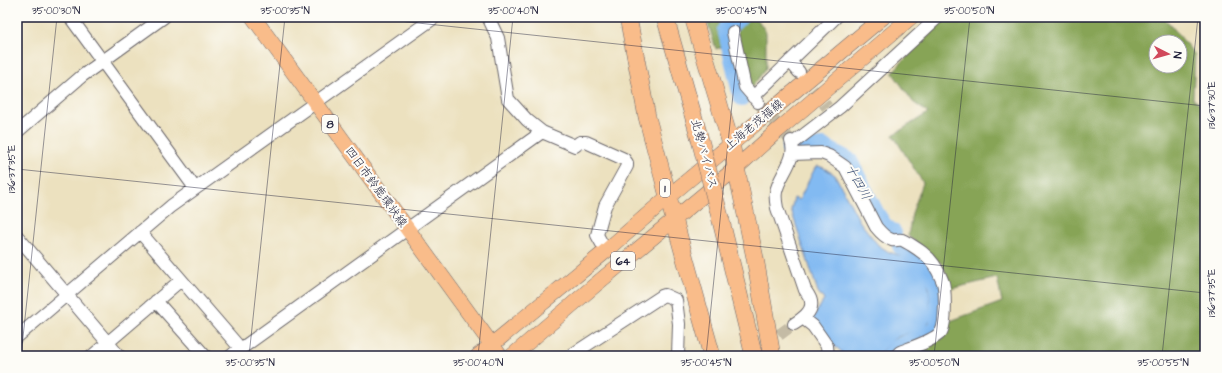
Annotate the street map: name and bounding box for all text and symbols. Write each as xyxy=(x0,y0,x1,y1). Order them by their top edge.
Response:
text: 35°00'30"N xyxy=(32,4,80,18)
text: 35°00'35"N xyxy=(260,4,310,18)
text: 35°00'40"N xyxy=(488,4,538,18)
text: 35°00'45"N xyxy=(715,4,767,18)
text: 35°00'50"N xyxy=(944,4,994,18)
north arrow xyxy=(1148,34,1188,74)
text: N xyxy=(1170,51,1185,59)
text: 136°37'30"E xyxy=(1205,81,1219,129)
street label: 上海老茂福線 xyxy=(721,95,787,155)
road number: 8 xyxy=(322,115,338,133)
street label: 北勢バイパス xyxy=(687,117,721,191)
street label: 四日市鈴鹿環状線 xyxy=(341,143,411,231)
text: 136°37'35"E xyxy=(5,145,19,193)
water label: 十四川 xyxy=(841,161,875,203)
road number: 1 xyxy=(660,179,670,197)
road number: 64 xyxy=(611,252,635,270)
text: 136°37'35"E xyxy=(1205,269,1219,317)
text: 35°00'35"N xyxy=(225,356,275,370)
text: 35°00'40"N xyxy=(453,356,503,370)
text: 35°00'45"N xyxy=(680,356,732,370)
text: 35°00'50"N xyxy=(909,356,959,370)
text: 35°00'55"N xyxy=(1137,356,1189,370)

